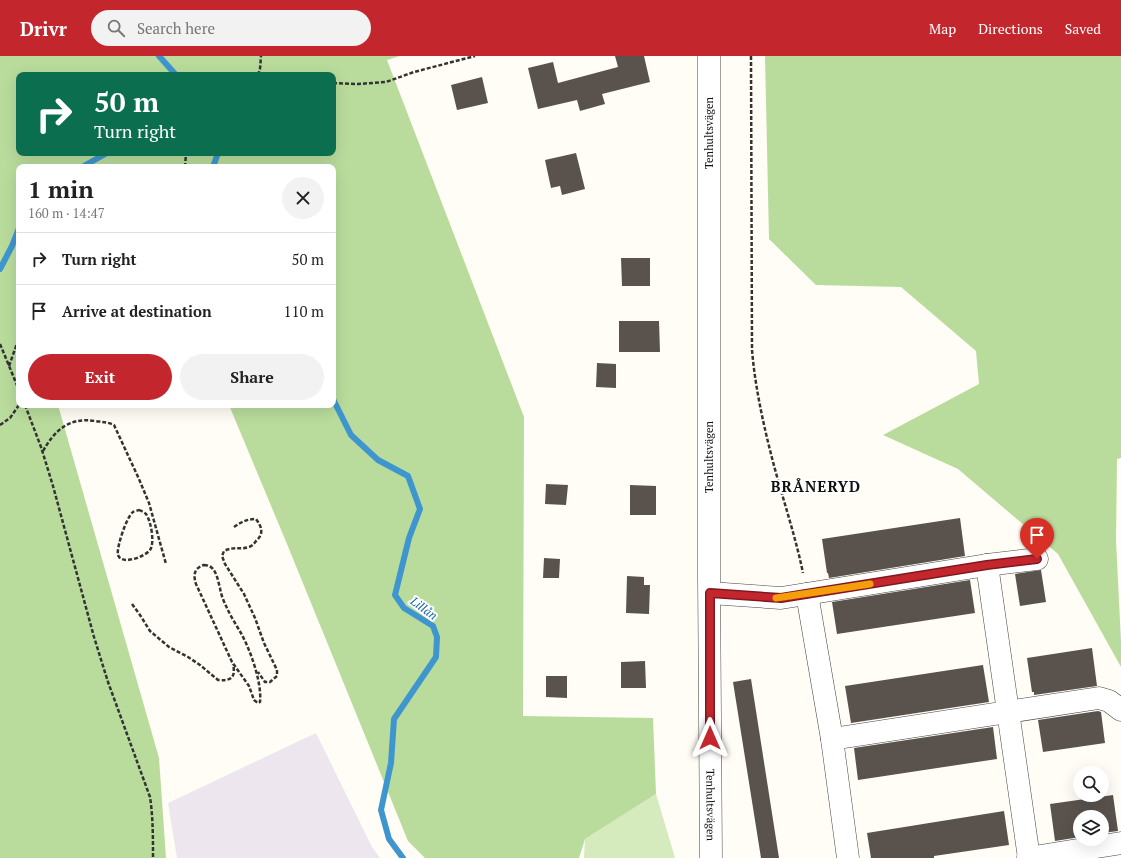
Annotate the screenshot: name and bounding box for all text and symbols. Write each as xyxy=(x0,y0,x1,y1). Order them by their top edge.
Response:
search box xyxy=(91,10,371,46)
text: Drivr xyxy=(20,16,67,41)
icon: search xyxy=(105,17,127,39)
text: Search here xyxy=(137,18,215,38)
text: Map xyxy=(929,19,956,38)
text: Directions xyxy=(978,19,1043,38)
text: Saved xyxy=(1065,19,1101,38)
text: 50 m xyxy=(94,83,159,120)
icon: right xyxy=(28,88,80,140)
street label: Tenhultsvägen xyxy=(702,96,716,169)
text: Turn right xyxy=(94,119,176,143)
text: 1 min xyxy=(28,173,94,205)
button: close xyxy=(282,177,324,219)
text: 160 m · 14:47 xyxy=(28,204,105,222)
icon: right xyxy=(28,248,50,270)
text: Turn right xyxy=(62,249,137,269)
text: 50 m xyxy=(291,249,324,269)
icon: arrive xyxy=(28,300,50,322)
text: Arrive at destination xyxy=(62,301,212,321)
text: 110 m xyxy=(283,301,324,321)
button: Exit xyxy=(28,354,172,400)
button: Share xyxy=(180,354,324,400)
street label: Tenhultsvägen xyxy=(702,420,716,493)
district label: BRÅNERYD xyxy=(771,476,861,496)
pin xyxy=(1020,518,1054,559)
icon: arrive xyxy=(1026,524,1048,546)
water label: Lillån xyxy=(407,593,440,623)
position arrow xyxy=(689,717,731,759)
map controls xyxy=(1073,766,1109,846)
button: search xyxy=(1073,766,1109,802)
street label: Tenhultsvägen xyxy=(703,769,718,842)
button: layers xyxy=(1073,810,1109,846)

